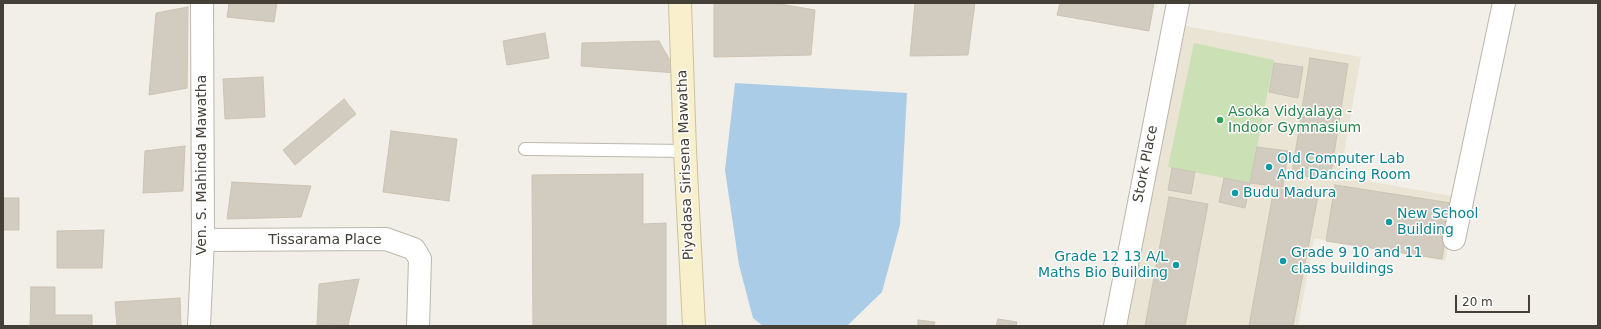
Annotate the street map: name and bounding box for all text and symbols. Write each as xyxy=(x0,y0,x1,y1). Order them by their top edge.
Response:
street label: Piyadasa Sirisena Mawatha xyxy=(674,69,698,261)
street label: Ven. S. Mahinda Mawatha xyxy=(194,75,210,255)
place label: Asoka Vidyalaya - Indoor Gymnasium xyxy=(1228,104,1361,136)
marker: Asoka Vidyalaya - Indoor Gymnasium xyxy=(1215,115,1225,125)
street label: Stork Place xyxy=(1130,124,1162,204)
place label: Old Computer Lab And Dancing Room xyxy=(1277,151,1411,184)
marker: Old Computer Lab And Dancing Room xyxy=(1264,162,1274,172)
place label: Budu Madura xyxy=(1243,185,1336,201)
marker: Budu Madura xyxy=(1230,188,1240,198)
place label: New School Building xyxy=(1397,206,1478,238)
marker: New School Building xyxy=(1384,217,1394,227)
street label: Tissarama Place xyxy=(268,232,382,248)
place label: Grade 9 10 and 11 class buildings xyxy=(1291,245,1422,278)
place label: Grade 12 13 A/L Maths Bio Building xyxy=(1038,249,1168,282)
marker: Grade 9 10 and 11 class buildings xyxy=(1278,256,1288,266)
marker: Grade 12 13 A/L Maths Bio Building xyxy=(1171,260,1181,270)
scale bar xyxy=(1457,287,1532,313)
text: 20 m xyxy=(1462,295,1493,309)

